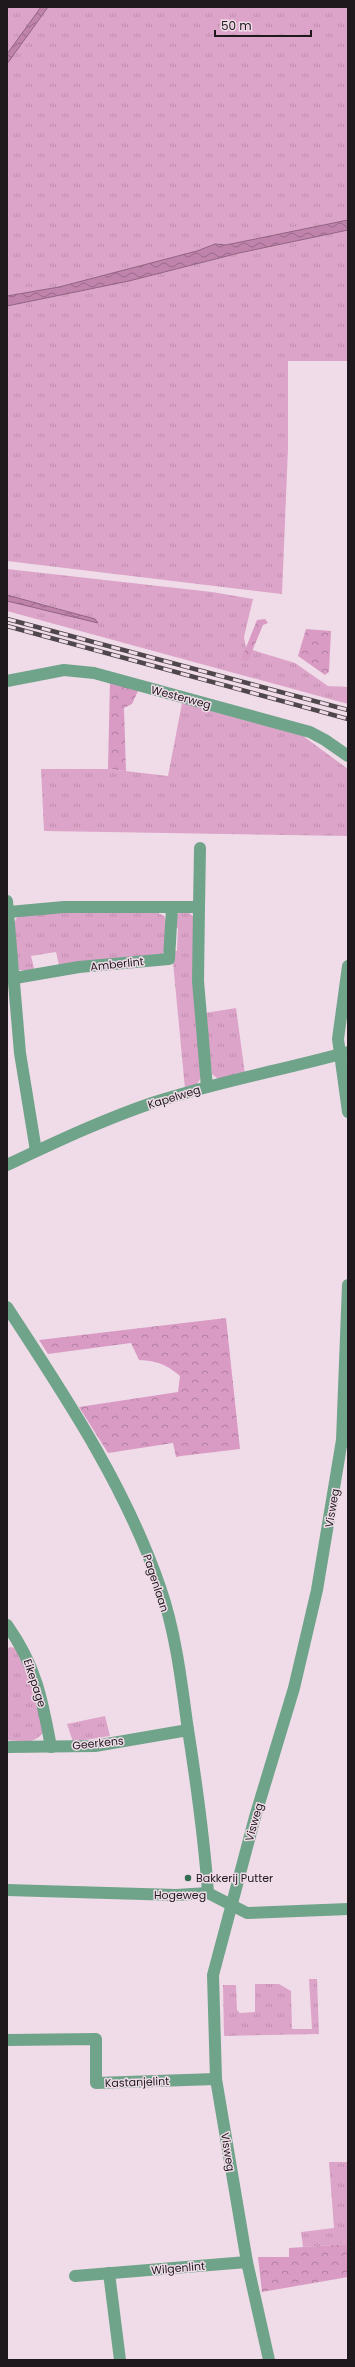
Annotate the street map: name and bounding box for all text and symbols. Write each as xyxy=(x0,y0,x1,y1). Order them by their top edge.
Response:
scale bar xyxy=(215,12,311,38)
text: 50 m xyxy=(221,17,252,34)
street label: Westerweg xyxy=(149,681,213,713)
street label: Amberlint xyxy=(90,953,144,975)
street label: Kapelweg xyxy=(146,1081,202,1113)
street label: Visweg xyxy=(321,1487,343,1529)
street label: Pagenlaan xyxy=(139,1552,173,1614)
street label: Eikepage xyxy=(20,1657,50,1709)
street label: Geerkens xyxy=(72,1732,125,1754)
street label: Visweg xyxy=(241,1801,267,1843)
place label: Bakkerij Putter xyxy=(196,1870,273,1886)
marker: Bakkerij Putter xyxy=(183,1873,193,1883)
street label: Hogeweg xyxy=(154,1887,206,1903)
street label: Kastanjelint xyxy=(105,2073,169,2091)
street label: Visweg xyxy=(217,2131,239,2173)
street label: Wilgenlint xyxy=(150,2258,206,2278)

